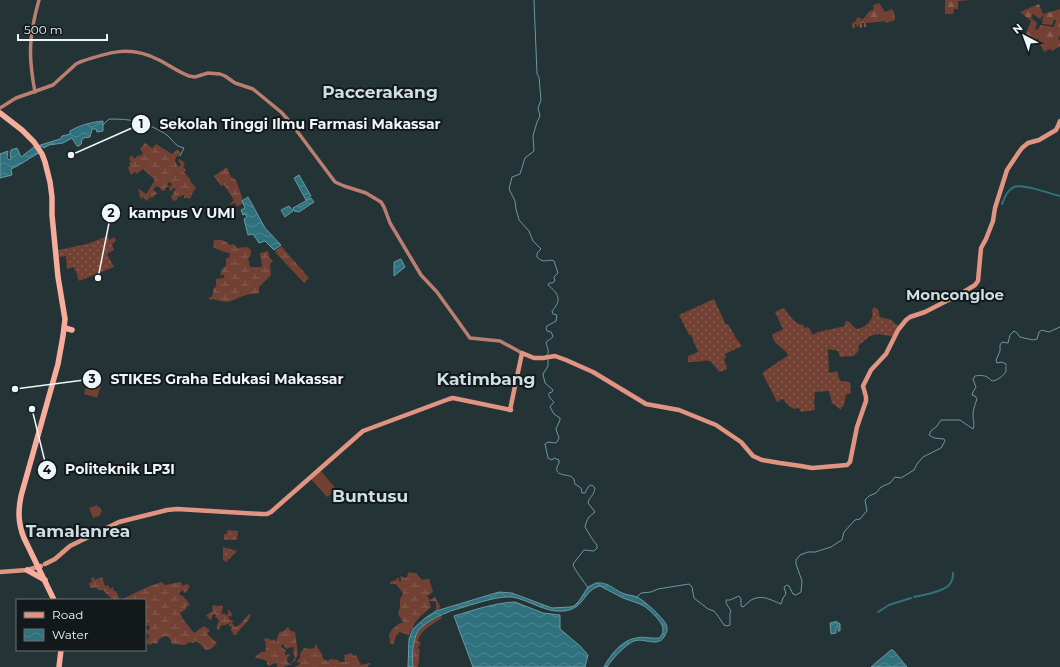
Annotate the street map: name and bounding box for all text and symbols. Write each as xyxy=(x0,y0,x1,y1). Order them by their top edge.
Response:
scale bar xyxy=(18,16,107,42)
north arrow xyxy=(1004,16,1044,56)
text: N xyxy=(1009,20,1025,37)
text: 500 m xyxy=(24,22,63,37)
district label: Paccerakang xyxy=(322,82,438,102)
callout: Sekolah Tinggi Ilmu Farmasi Makassar xyxy=(131,111,448,137)
text: Sekolah Tinggi Ilmu Farmasi Makassar xyxy=(159,115,441,133)
text: 1 xyxy=(139,116,143,131)
callout: kampus V UMI xyxy=(101,200,244,226)
text: kampus V UMI xyxy=(129,204,235,222)
text: 2 xyxy=(107,205,115,220)
district label: Moncongloe xyxy=(906,285,1004,304)
callout: STIKES Graha Edukasi Makassar xyxy=(82,366,351,392)
district label: Katimbang xyxy=(437,369,536,389)
text: STIKES Graha Edukasi Makassar xyxy=(110,370,344,388)
text: 3 xyxy=(87,371,96,386)
callout: Politeknik LP3I xyxy=(37,457,183,483)
text: Politeknik LP3I xyxy=(65,460,175,478)
text: 4 xyxy=(43,462,52,477)
district label: Buntusu xyxy=(332,486,408,506)
district label: Tamalanrea xyxy=(26,521,130,541)
legend xyxy=(16,599,146,651)
text: Road xyxy=(52,607,83,622)
text: Water xyxy=(52,627,89,642)

